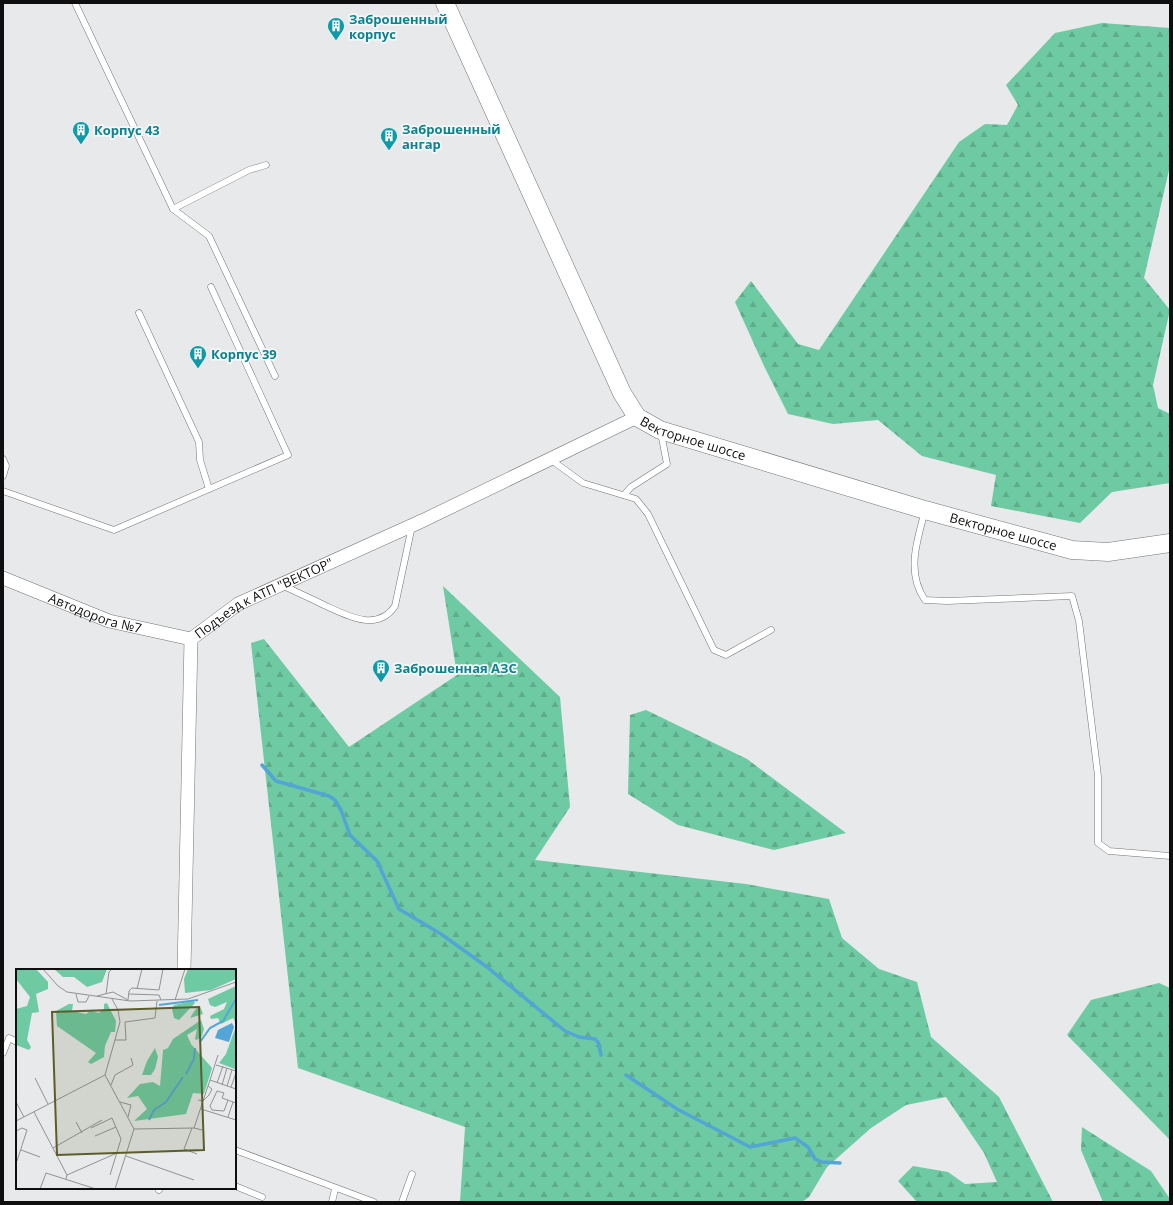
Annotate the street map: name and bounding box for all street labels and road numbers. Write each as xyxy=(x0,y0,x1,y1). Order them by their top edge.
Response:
street label: Векторное шоссе xyxy=(637,412,748,464)
street label: Векторное шоссе xyxy=(948,508,1059,554)
street label: Подъезд к АТП "ВЕКТОР" xyxy=(191,553,336,643)
street label: Автодорога №7 xyxy=(46,589,144,637)

